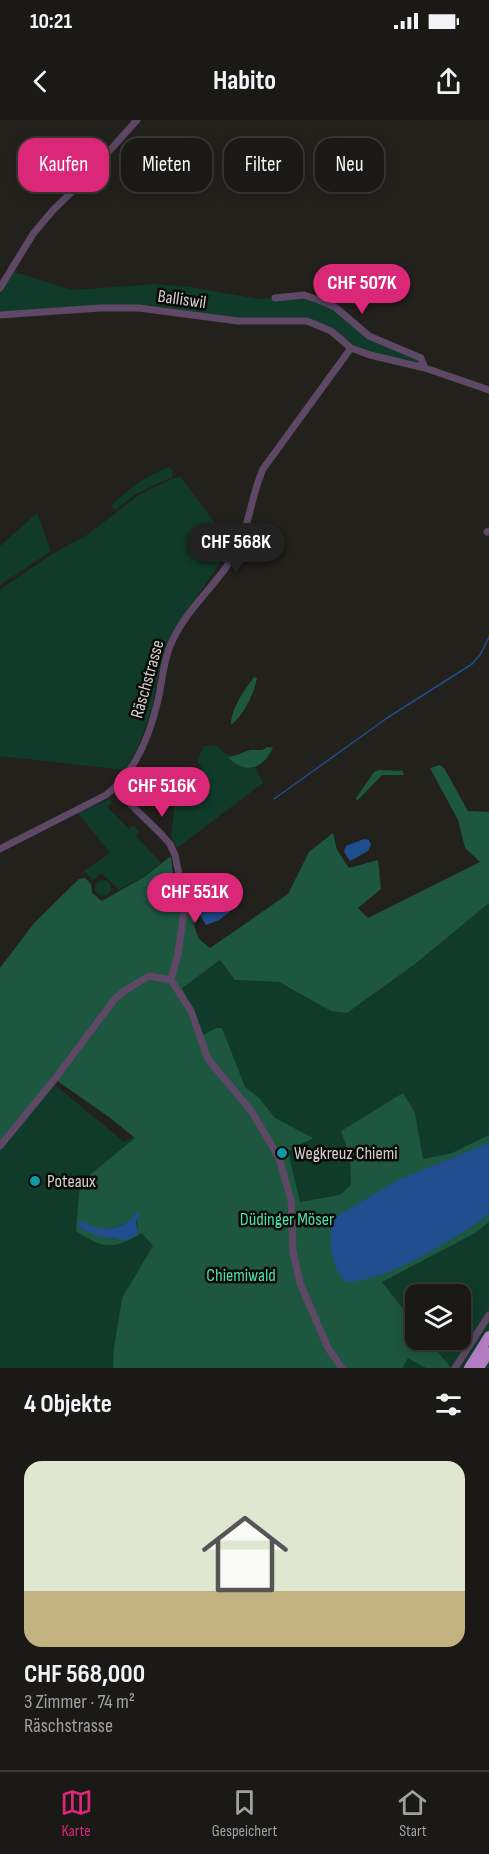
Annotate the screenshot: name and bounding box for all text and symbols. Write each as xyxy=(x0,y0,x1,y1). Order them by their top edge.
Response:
text: 10:21 xyxy=(30,8,72,35)
icon: back xyxy=(24,65,57,98)
text: Habito xyxy=(213,65,276,97)
icon: share xyxy=(432,65,465,98)
chip: Kaufen xyxy=(18,138,109,192)
chip: Mieten xyxy=(121,138,212,192)
chip: Filter xyxy=(224,138,303,192)
chip: Neu xyxy=(315,138,384,192)
pin: CHF 507K xyxy=(300,264,424,315)
text: CHF 507K xyxy=(327,271,397,295)
street label: Balliswil xyxy=(156,286,208,313)
pin: CHF 568K xyxy=(174,523,298,574)
text: CHF 568K xyxy=(201,530,271,554)
street label: Räschstrasse xyxy=(126,638,169,721)
pin: CHF 516K xyxy=(100,767,224,818)
text: CHF 516K xyxy=(128,774,196,798)
pin: CHF 551K xyxy=(133,873,257,924)
text: CHF 551K xyxy=(161,880,229,904)
place label: Wegkreuz Chiemi xyxy=(294,1143,398,1164)
marker: Wegkreuz Chiemi xyxy=(275,1146,289,1160)
place label: Poteaux xyxy=(47,1171,96,1192)
marker: Poteaux xyxy=(28,1174,42,1188)
park label: Düdinger Möser xyxy=(240,1209,334,1230)
park label: Chiemiwald xyxy=(206,1265,276,1286)
map controls xyxy=(405,1284,471,1350)
button: layers xyxy=(405,1284,471,1350)
icon: filters xyxy=(432,1388,465,1421)
text: 4 Objekte xyxy=(24,1389,112,1420)
icon: home xyxy=(191,1500,299,1608)
text: CHF 568,000 xyxy=(24,1659,145,1690)
text: 3 Zimmer · 74 m² xyxy=(24,1690,135,1714)
text: Räschstrasse xyxy=(24,1714,113,1738)
tab: Karte xyxy=(60,1786,93,1841)
tab: Gespeichert xyxy=(212,1786,277,1841)
tab: Start xyxy=(396,1786,429,1841)

